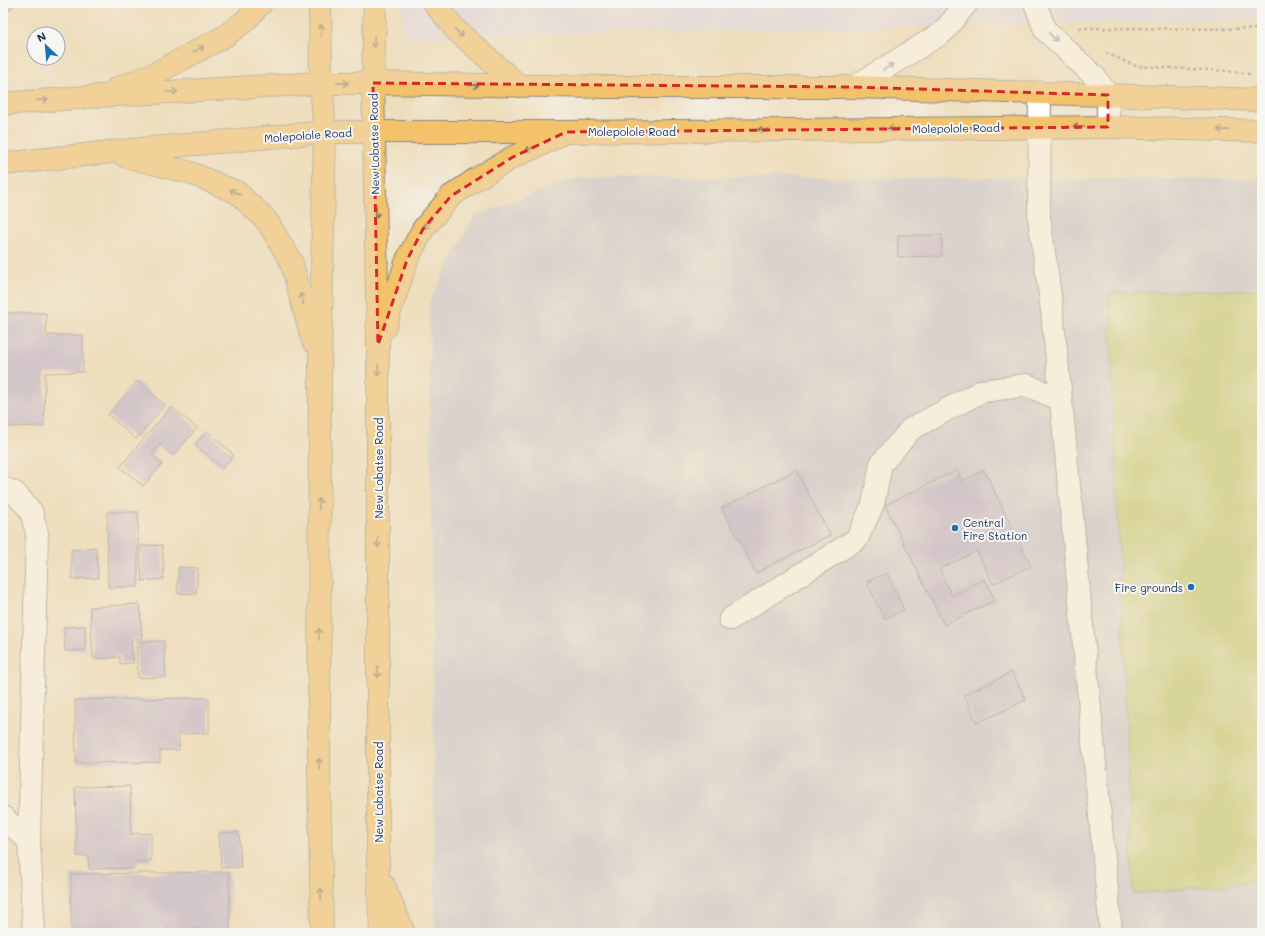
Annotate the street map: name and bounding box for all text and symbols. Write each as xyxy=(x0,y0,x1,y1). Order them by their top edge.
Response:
one-way arrow xyxy=(317,24,324,37)
north arrow xyxy=(26,26,66,66)
text: N xyxy=(34,28,48,45)
one-way arrow xyxy=(454,28,464,37)
one-way arrow xyxy=(1048,32,1058,42)
one-way arrow xyxy=(370,35,378,48)
one-way arrow xyxy=(193,45,205,52)
one-way arrow xyxy=(882,62,894,70)
one-way arrow xyxy=(336,79,349,87)
one-way arrow xyxy=(466,81,479,89)
one-way arrow xyxy=(165,88,178,95)
street label: New Lobatse Road xyxy=(366,93,382,195)
one-way arrow xyxy=(35,97,48,104)
street label: Molepolole Road xyxy=(912,120,1000,136)
one-way arrow xyxy=(1073,123,1086,131)
street label: Molepolole Road xyxy=(264,124,352,146)
street label: Molepolole Road xyxy=(588,124,676,139)
one-way arrow xyxy=(887,125,900,133)
one-way arrow xyxy=(757,126,770,134)
one-way arrow xyxy=(1217,126,1230,134)
one-way arrow xyxy=(526,146,538,153)
one-way arrow xyxy=(229,188,241,195)
one-way arrow xyxy=(372,205,380,218)
one-way arrow xyxy=(423,219,432,230)
one-way arrow xyxy=(297,293,305,306)
one-way arrow xyxy=(374,363,382,376)
street label: New Lobatse Road xyxy=(371,417,386,519)
one-way arrow xyxy=(315,498,323,511)
place label: Central Fire Station xyxy=(963,515,1027,543)
marker: Central Fire Station xyxy=(950,523,960,533)
one-way arrow xyxy=(374,535,382,548)
place label: Fire grounds xyxy=(1115,580,1183,595)
marker: Fire grounds xyxy=(1186,582,1196,592)
one-way arrow xyxy=(315,628,323,641)
one-way arrow xyxy=(374,665,382,678)
street label: New Lobatse Road xyxy=(371,741,386,843)
one-way arrow xyxy=(315,758,323,771)
one-way arrow xyxy=(318,888,325,901)

